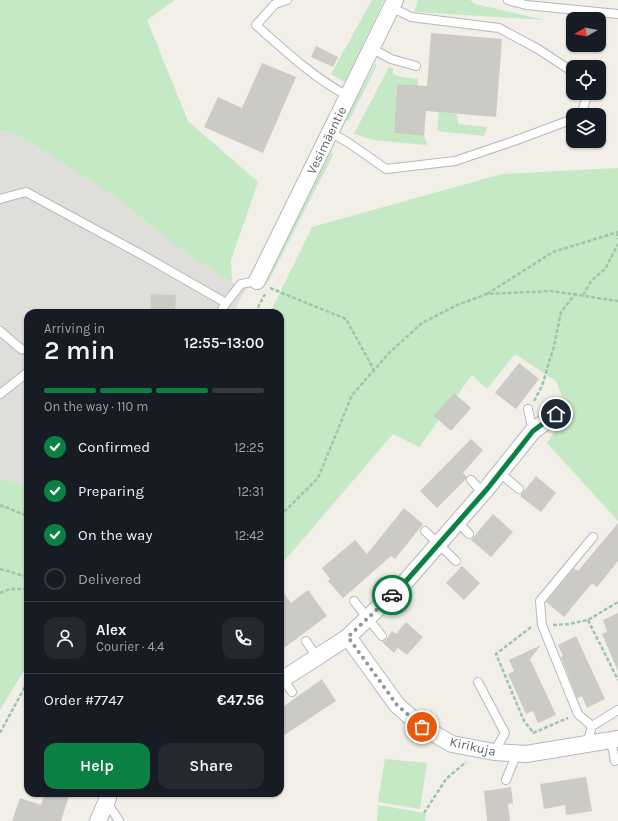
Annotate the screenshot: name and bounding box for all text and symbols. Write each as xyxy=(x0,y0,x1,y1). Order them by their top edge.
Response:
north arrow xyxy=(566,12,606,52)
map controls xyxy=(566,12,606,148)
button: locate xyxy=(566,60,606,100)
street label: Vesimäentie xyxy=(304,104,349,177)
button: layers xyxy=(566,108,606,148)
text: Arriving in xyxy=(44,321,105,336)
text: 12:55–13:00 xyxy=(184,334,264,352)
text: 2 min xyxy=(44,335,115,366)
pin xyxy=(539,397,573,431)
text: On the way · 110 m xyxy=(44,399,149,414)
icon: home xyxy=(545,403,567,425)
icon: check xyxy=(44,436,66,458)
text: Confirmed xyxy=(78,438,150,456)
text: 12:25 xyxy=(234,440,264,455)
icon: check xyxy=(44,480,66,502)
text: Preparing xyxy=(78,482,144,500)
text: 12:31 xyxy=(237,484,264,499)
icon: check xyxy=(44,524,66,546)
text: On the way xyxy=(78,526,152,544)
text: 12:42 xyxy=(234,528,264,543)
text: Delivered xyxy=(78,570,142,588)
courier xyxy=(372,575,412,615)
icon: car xyxy=(381,584,403,606)
button: person xyxy=(44,617,86,659)
button: phone xyxy=(222,617,264,659)
text: Alex xyxy=(96,621,126,639)
text: Courier · 4.4 xyxy=(96,639,164,654)
text: Order #7747 xyxy=(44,691,124,709)
text: €47.56 xyxy=(217,691,264,709)
pin xyxy=(405,710,439,744)
icon: bag xyxy=(411,716,433,738)
street label: Kirikuja xyxy=(448,734,497,759)
button: Help xyxy=(44,743,150,789)
button: Share xyxy=(158,743,264,789)

